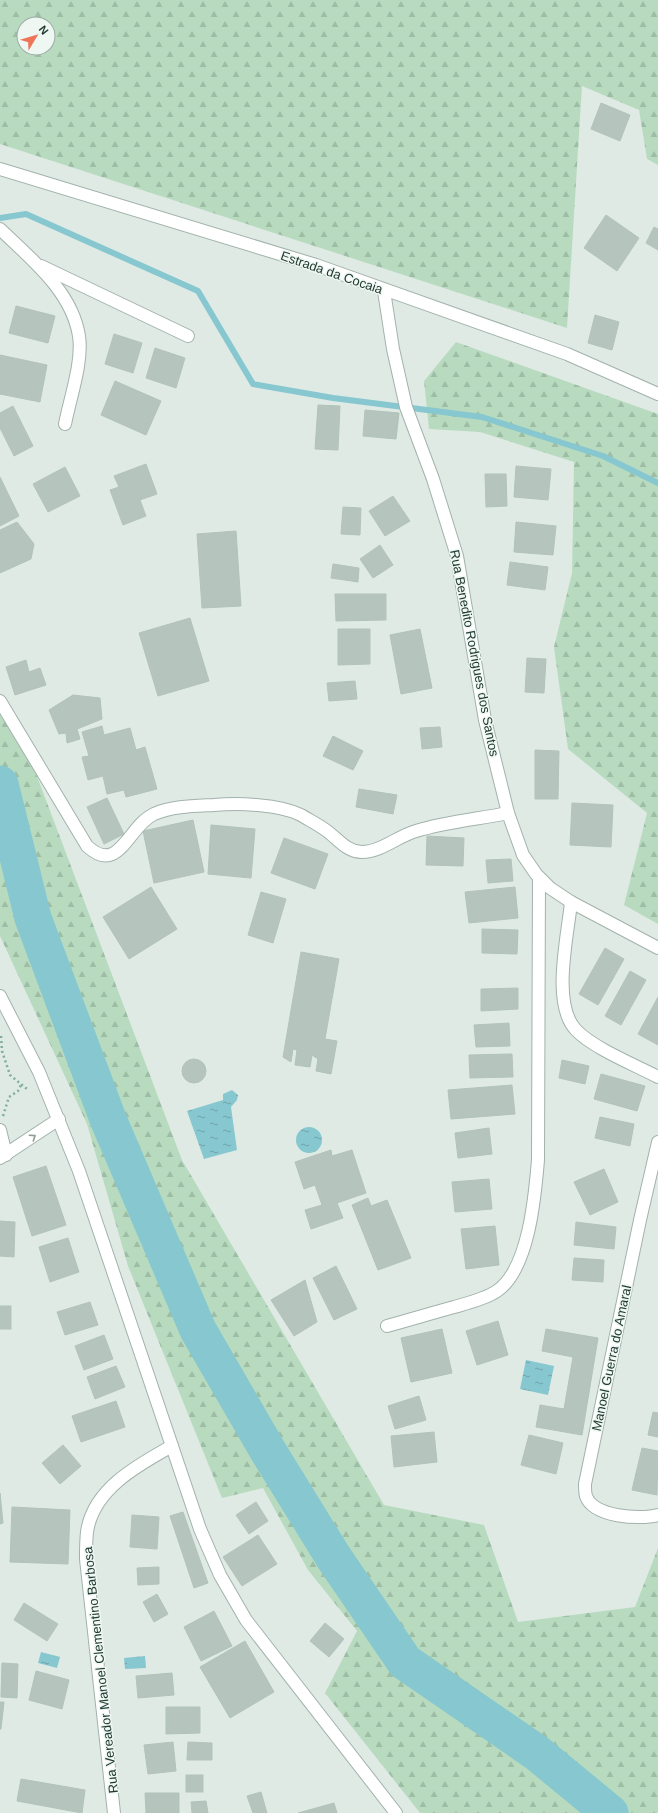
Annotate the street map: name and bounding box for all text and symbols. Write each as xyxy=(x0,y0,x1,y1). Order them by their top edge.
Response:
north arrow xyxy=(16,16,56,56)
text: N xyxy=(37,23,51,37)
street label: Estrada da Cocaia xyxy=(279,248,386,297)
street label: Rua Benedito Rodrigues dos Santos xyxy=(447,548,502,758)
one-way arrow xyxy=(29,1134,36,1142)
street label: Manoel Guerra do Amaral xyxy=(589,1284,634,1432)
street label: Rua Vereador Manoel Clementino Barbosa xyxy=(80,1545,121,1794)

